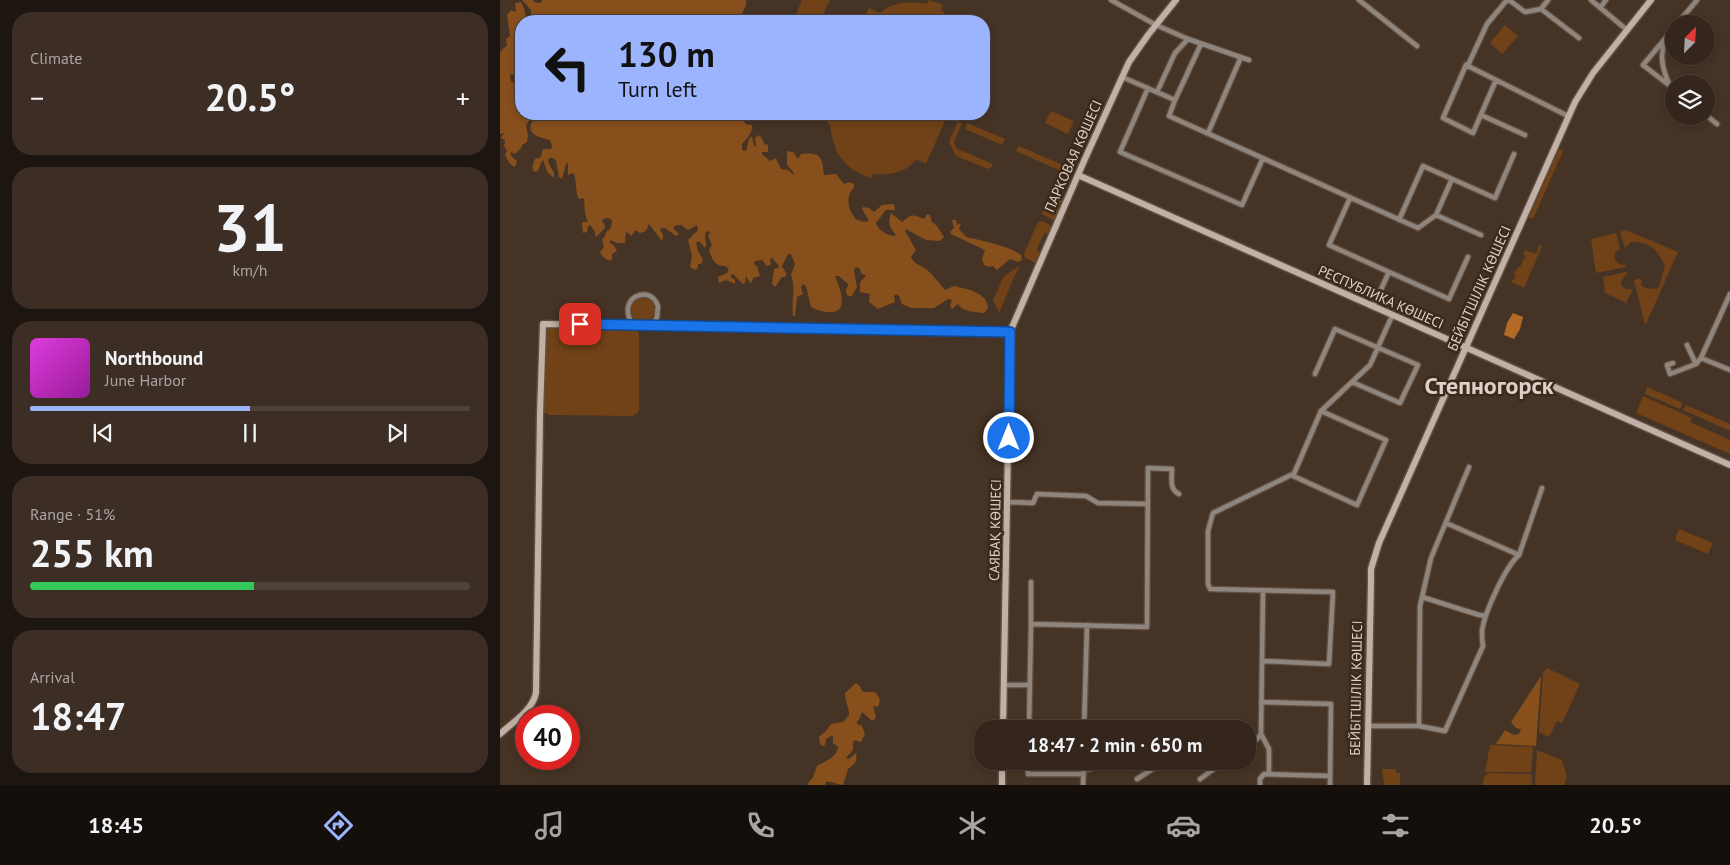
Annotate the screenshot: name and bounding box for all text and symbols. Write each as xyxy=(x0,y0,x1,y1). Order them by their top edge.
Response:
north arrow xyxy=(1665,15,1715,65)
map controls xyxy=(1665,15,1715,125)
text: 130 m xyxy=(618,31,715,77)
icon: left xyxy=(535,35,600,100)
text: Climate xyxy=(30,48,82,68)
text: 20.5° xyxy=(205,72,295,121)
text: Turn left xyxy=(618,75,697,103)
button: layers xyxy=(1665,75,1715,125)
text: − xyxy=(30,79,44,116)
text: + xyxy=(456,79,470,116)
street label: ПАРКОВАЯ КӨШЕСІ xyxy=(1040,97,1106,215)
text: 31 xyxy=(213,185,287,269)
street label: БЕЙБІТШІЛІК КӨШЕСІ xyxy=(1443,222,1515,354)
text: km/h xyxy=(232,260,268,280)
street label: РЕСПУБЛИКА КӨШЕСІ xyxy=(1315,261,1447,333)
pin xyxy=(559,303,601,345)
icon: arrive xyxy=(566,310,594,338)
text: Northbound xyxy=(105,346,203,370)
text: June Harbor xyxy=(105,370,186,390)
district label: Степногорск xyxy=(1424,370,1554,401)
position arrow xyxy=(982,411,1034,463)
icon: previous xyxy=(89,419,117,447)
icon: pause xyxy=(236,419,264,447)
icon: next xyxy=(383,419,411,447)
street label: САЯБАҚ КӨШЕСІ xyxy=(985,479,1005,581)
text: Range · 51% xyxy=(30,504,115,524)
text: 255 km xyxy=(30,528,154,577)
street label: БЕЙБІТШІЛІК КӨШЕСІ xyxy=(1346,620,1366,756)
text: Arrival xyxy=(30,667,75,687)
text: 18:47 xyxy=(30,691,126,740)
speed limit sign: 40 xyxy=(515,705,580,770)
text: 18:47 · 2 min · 650 m xyxy=(1028,733,1202,757)
icon: directions xyxy=(321,808,356,843)
icon: music xyxy=(532,808,567,843)
icon: phone xyxy=(743,808,778,843)
icon: climate xyxy=(955,808,990,843)
icon: car xyxy=(1166,808,1201,843)
icon: filters xyxy=(1378,808,1413,843)
text: 18:45 xyxy=(88,811,144,839)
text: 20.5° xyxy=(1589,811,1642,839)

